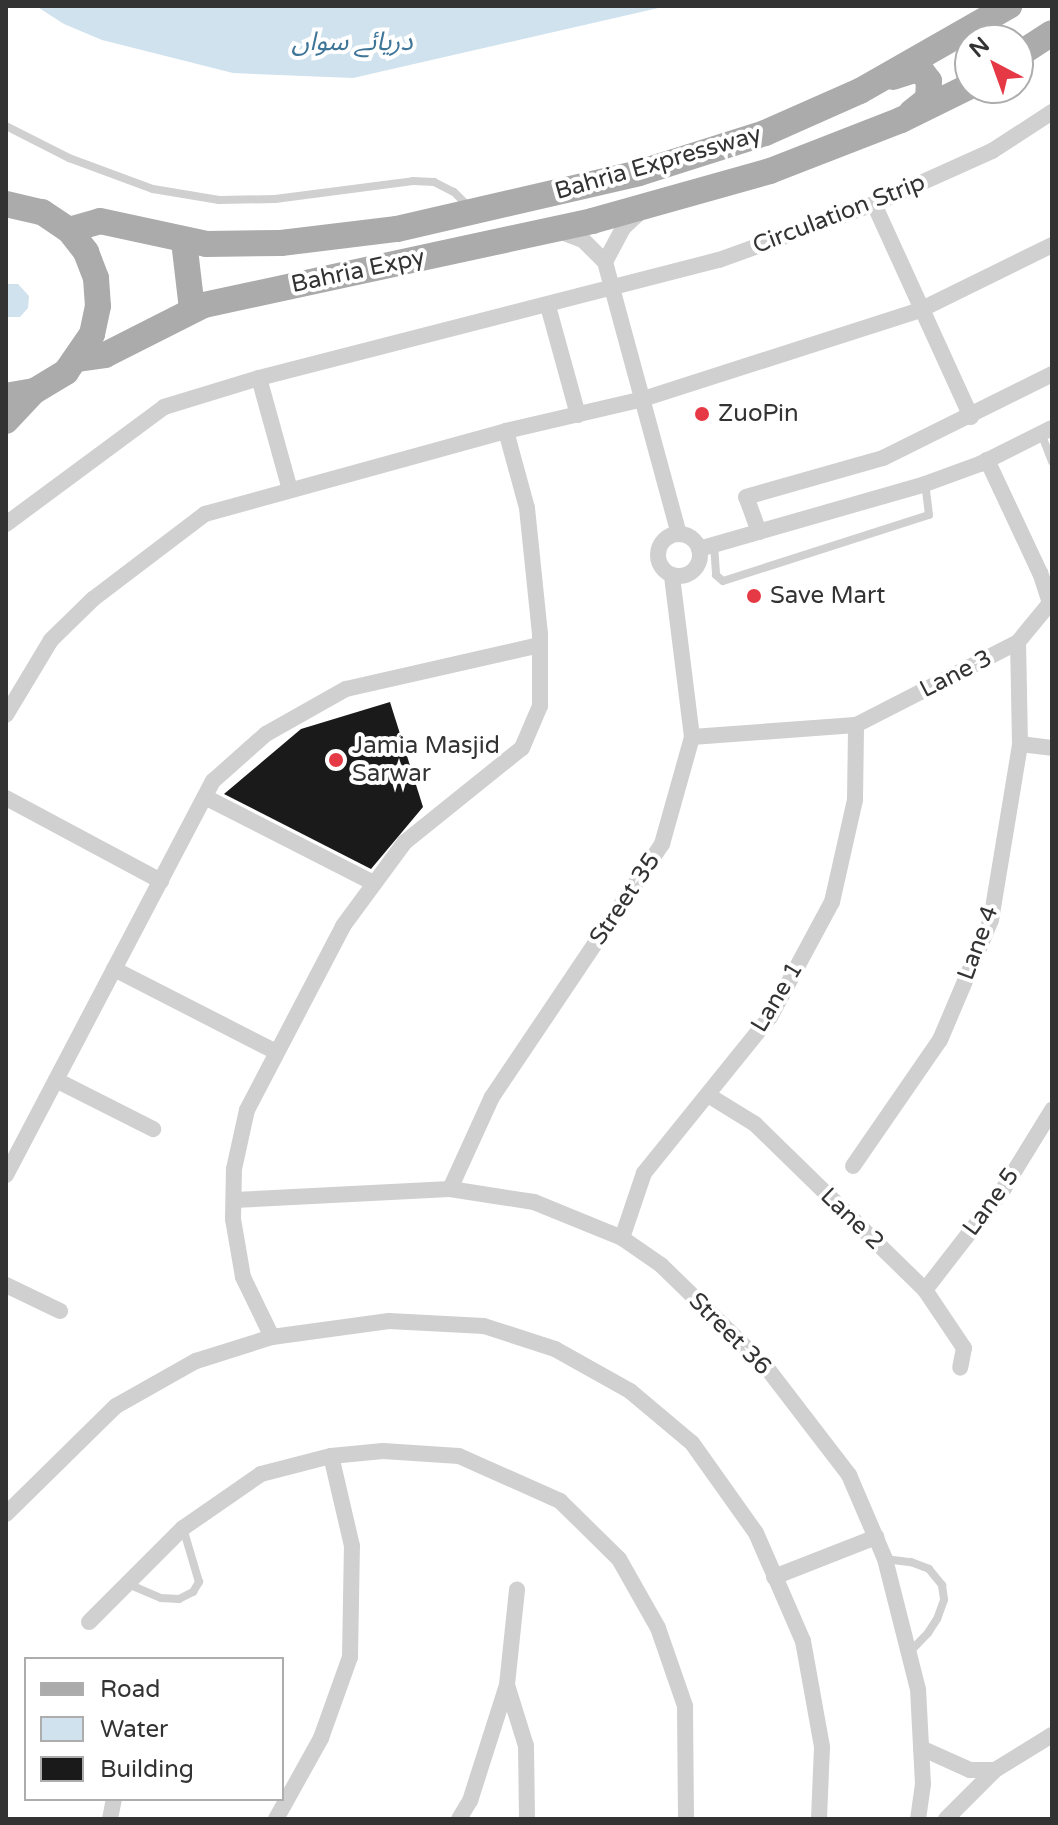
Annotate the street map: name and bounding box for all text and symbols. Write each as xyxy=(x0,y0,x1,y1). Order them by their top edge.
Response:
north arrow xyxy=(954,24,1034,104)
water label: دریائے سواں xyxy=(291,26,413,58)
text: N xyxy=(964,32,995,63)
street label: Bahria Expressway xyxy=(551,120,765,206)
street label: Circulation Strip xyxy=(749,168,929,260)
street label: Bahria Expy xyxy=(289,243,427,299)
place label: ZuoPin xyxy=(718,400,799,428)
marker: ZuoPin xyxy=(693,405,711,423)
place label: Save Mart xyxy=(770,582,885,610)
marker: Save Mart xyxy=(745,587,763,605)
street label: Lane 3 xyxy=(915,644,997,704)
place label: Jamia Masjid Sarwar xyxy=(352,732,500,788)
marker: Jamia Masjid Sarwar xyxy=(327,751,345,769)
street label: Street 35 xyxy=(584,847,666,951)
street label: Lane 4 xyxy=(951,902,1005,984)
street label: Lane 1 xyxy=(745,957,809,1037)
street label: Lane 5 xyxy=(957,1162,1025,1242)
street label: Lane 2 xyxy=(814,1182,890,1256)
street label: Street 36 xyxy=(683,1287,777,1381)
legend xyxy=(24,1657,284,1801)
text: Road xyxy=(100,1675,160,1704)
text: Water xyxy=(100,1715,168,1744)
text: Building xyxy=(100,1755,194,1784)

